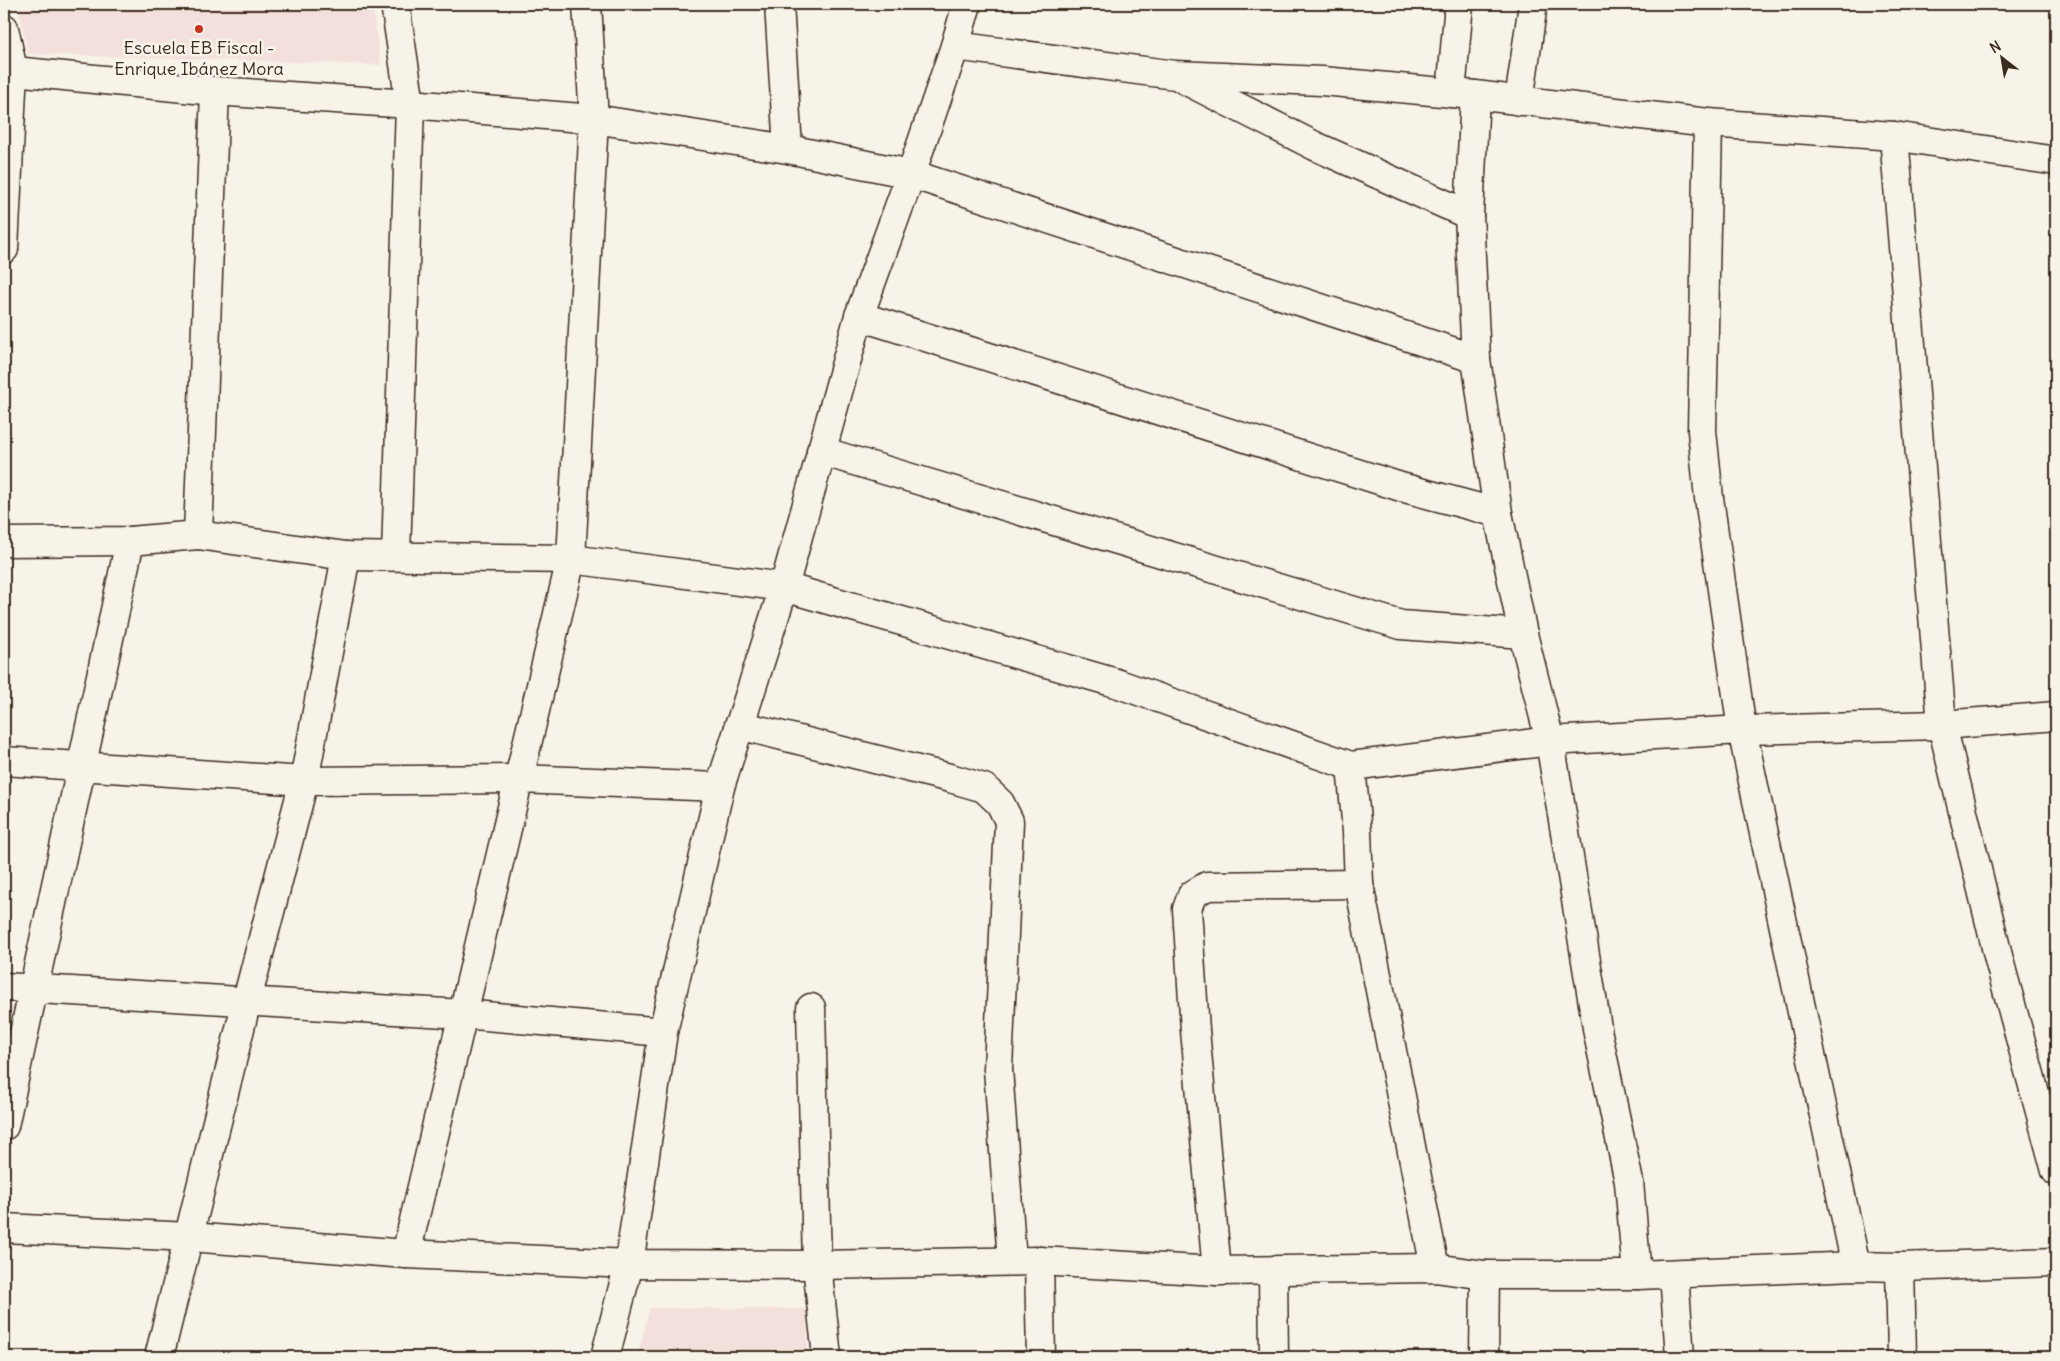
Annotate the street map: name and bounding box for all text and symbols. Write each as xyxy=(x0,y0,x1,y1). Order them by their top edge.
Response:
marker: Escuela EB Fiscal - Enrique Ibánez Mora xyxy=(193,23,205,35)
north arrow xyxy=(1978,32,2028,82)
place label: Escuela EB Fiscal - Enrique Ibánez Mora xyxy=(114,36,284,80)
text: N xyxy=(1987,37,2004,57)

